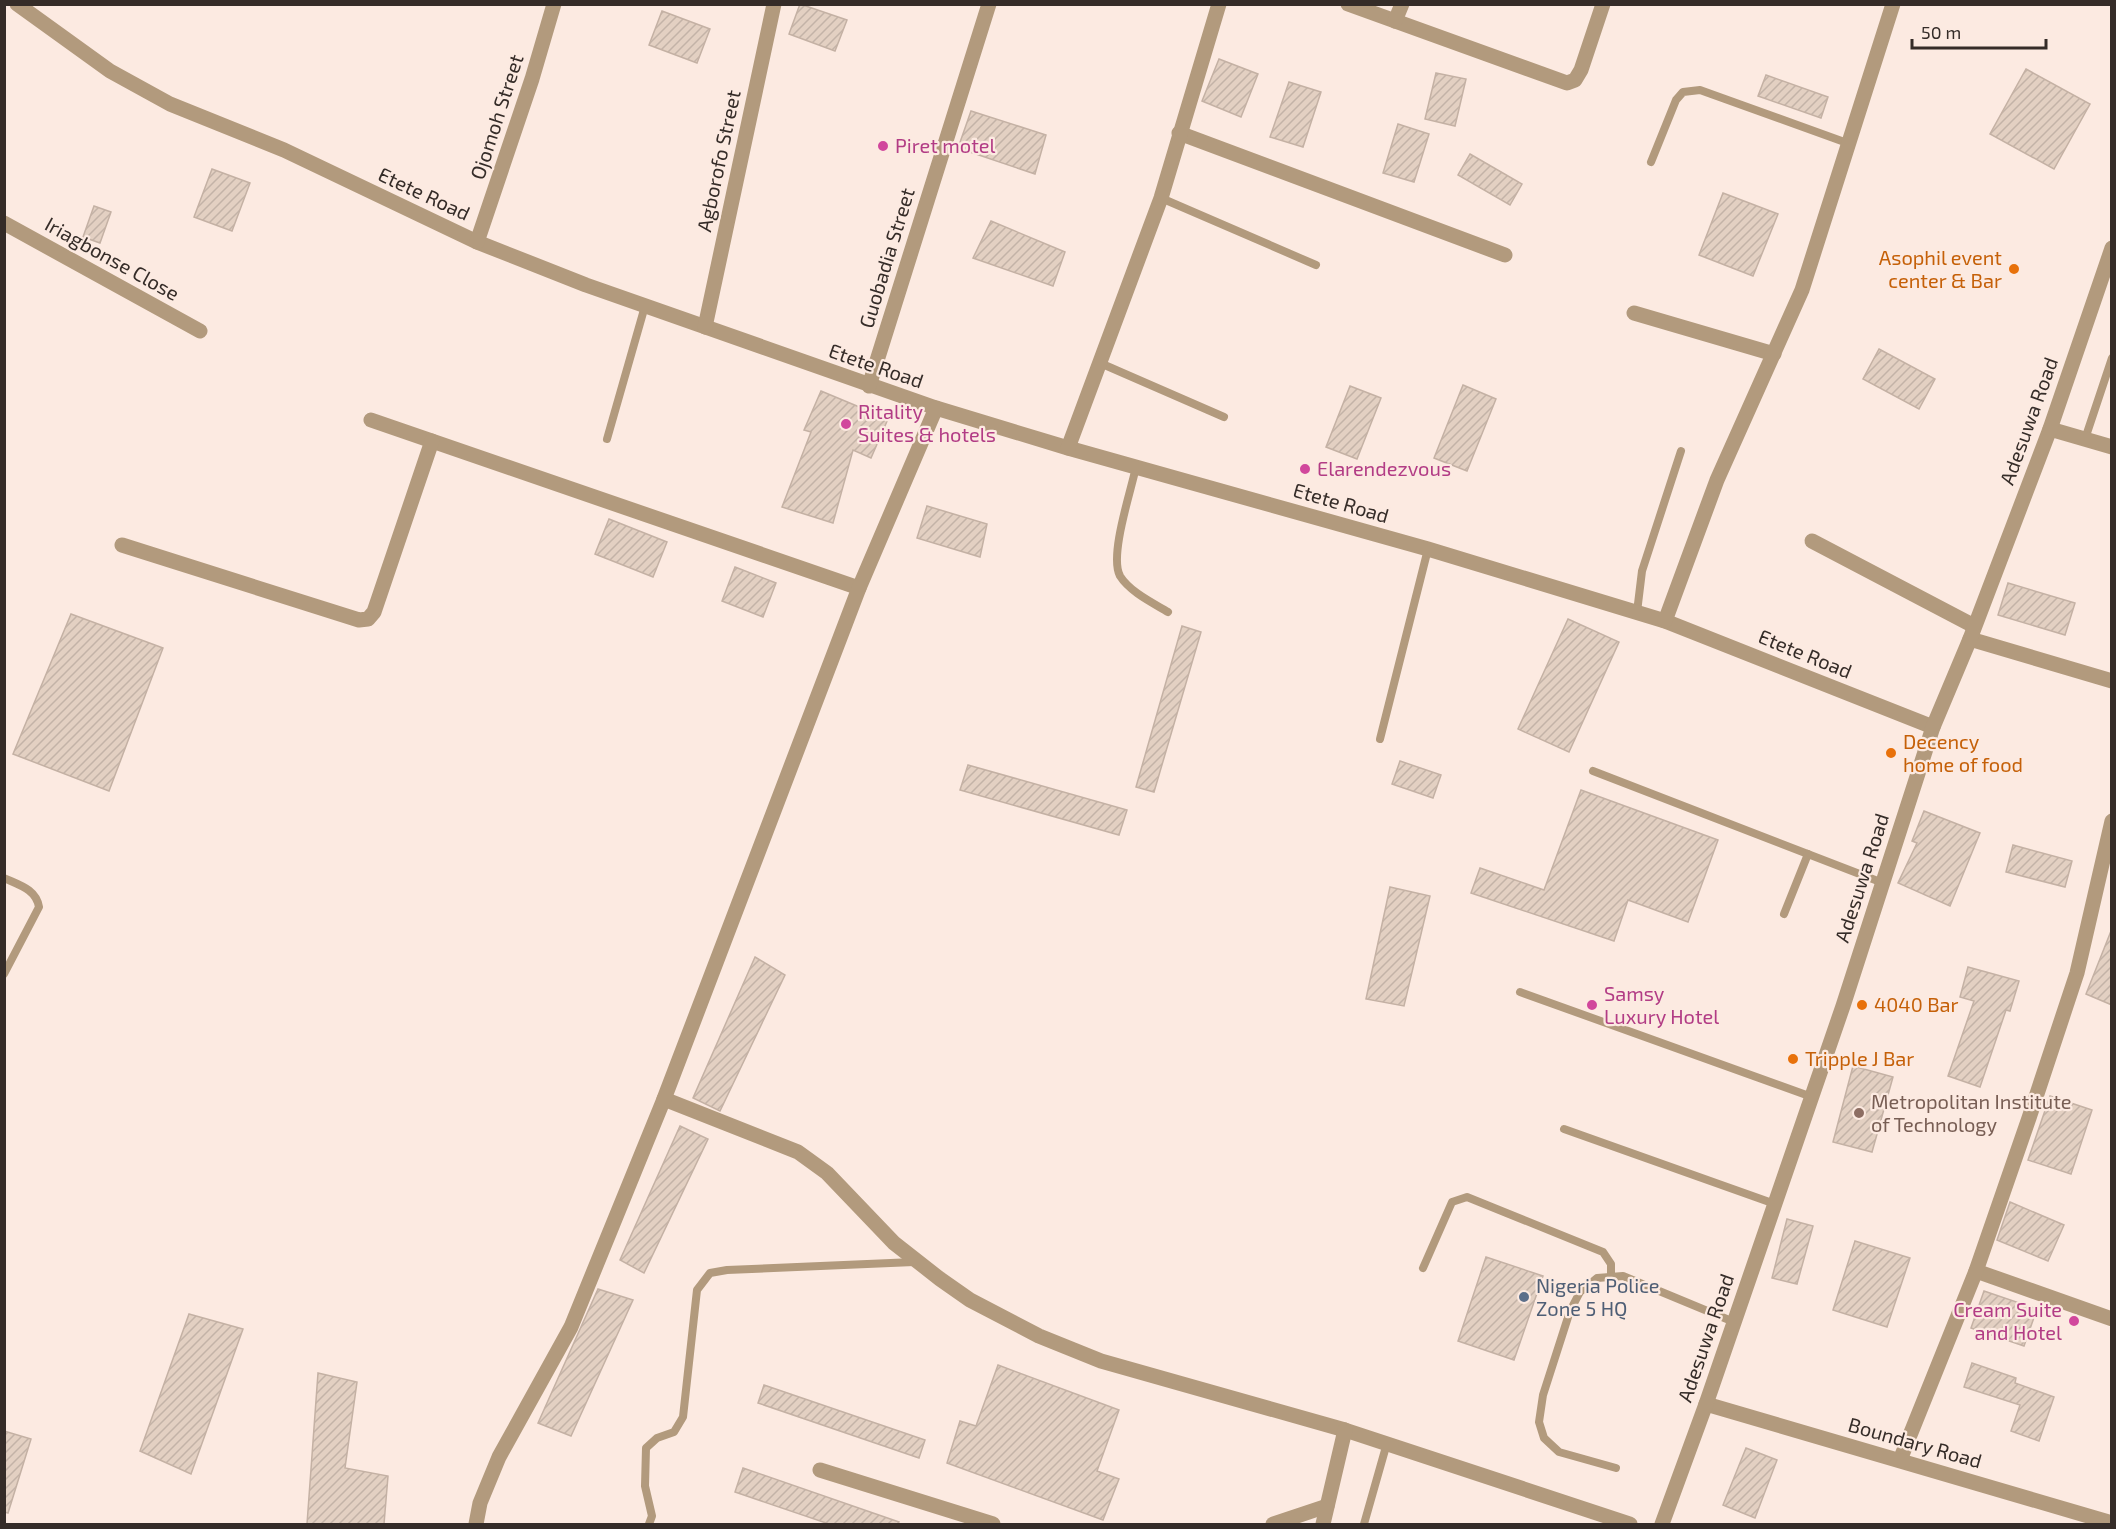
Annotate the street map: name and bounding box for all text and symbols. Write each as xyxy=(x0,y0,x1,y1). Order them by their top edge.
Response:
scale bar xyxy=(1912,12,2046,50)
text: 50 m xyxy=(1921,21,1961,43)
street label: Ojomoh Street xyxy=(465,51,528,182)
street label: Agborofo Street xyxy=(691,87,745,234)
place label: Piret motel xyxy=(895,133,996,157)
marker: Piret motel xyxy=(876,139,890,153)
street label: Etete Road xyxy=(375,161,474,225)
street label: Guobadia Street xyxy=(853,184,919,331)
street label: Iriagbonse Close xyxy=(41,211,184,305)
place label: Asophil event center & Bar xyxy=(1879,245,2002,292)
marker: Asophil event center & Bar xyxy=(2007,262,2021,276)
street label: Etete Road xyxy=(826,338,927,392)
street label: Adesuwa Road xyxy=(1994,354,2062,488)
place label: Ritality Suites & hotels xyxy=(858,399,996,446)
marker: Ritality Suites & hotels xyxy=(839,417,853,431)
place label: Elarendezvous xyxy=(1317,456,1451,480)
marker: Elarendezvous xyxy=(1298,462,1312,476)
street label: Etete Road xyxy=(1291,477,1392,527)
street label: Etete Road xyxy=(1755,624,1856,683)
place label: Decency home of food xyxy=(1903,729,2023,776)
marker: Decency home of food xyxy=(1884,746,1898,760)
street label: Adesuwa Road xyxy=(1829,810,1893,945)
place label: Samsy Luxury Hotel xyxy=(1604,981,1719,1028)
place label: 4040 Bar xyxy=(1874,992,1959,1016)
marker: Samsy Luxury Hotel xyxy=(1585,998,1599,1012)
marker: 4040 Bar xyxy=(1855,998,1869,1012)
place label: Tripple J Bar xyxy=(1805,1046,1914,1070)
marker: Tripple J Bar xyxy=(1786,1052,1800,1066)
place label: Metropolitan Institute of Technology xyxy=(1871,1089,2072,1136)
marker: Metropolitan Institute of Technology xyxy=(1852,1106,1866,1120)
street label: Adesuwa Road xyxy=(1672,1270,1738,1405)
place label: Nigeria Police Zone 5 HQ xyxy=(1536,1273,1660,1320)
marker: Nigeria Police Zone 5 HQ xyxy=(1517,1290,1531,1304)
place label: Cream Suite and Hotel xyxy=(1953,1297,2062,1344)
marker: Cream Suite and Hotel xyxy=(2067,1314,2081,1328)
street label: Boundary Road xyxy=(1846,1411,1985,1473)

